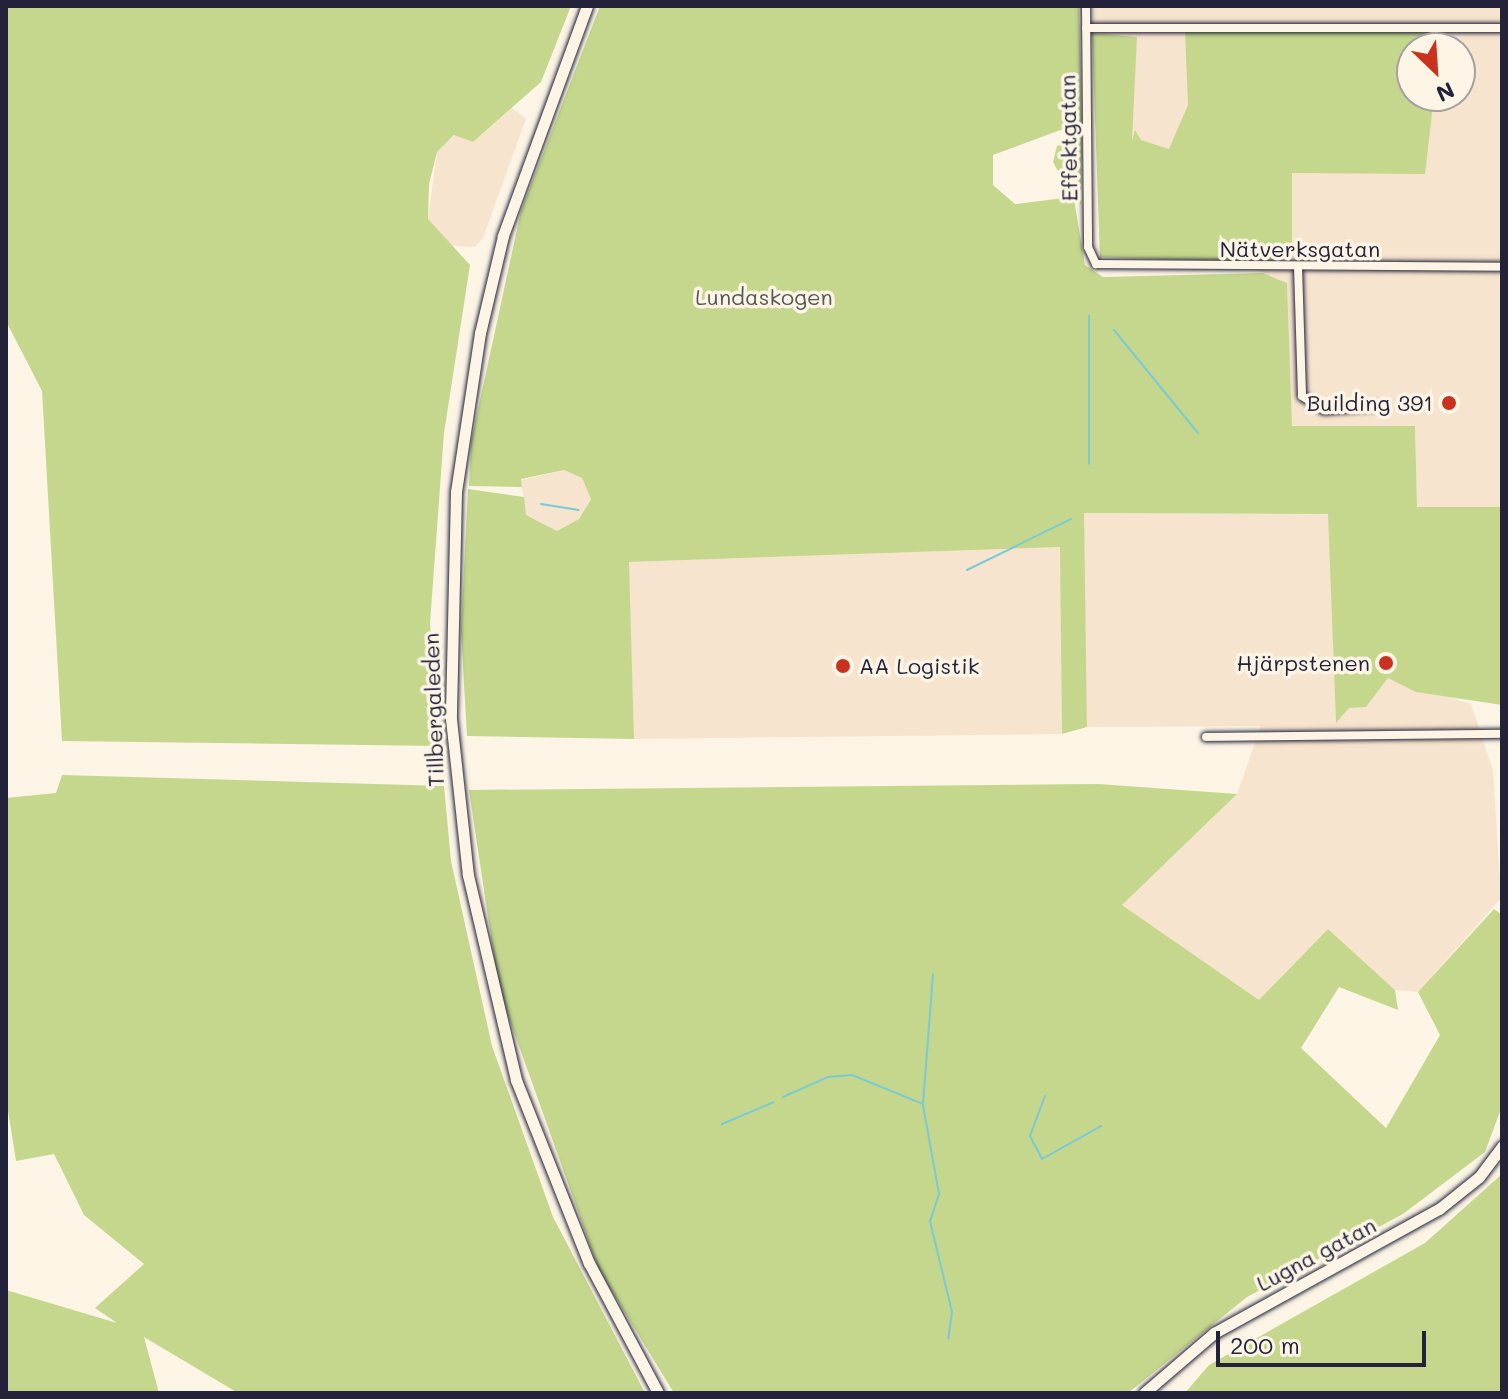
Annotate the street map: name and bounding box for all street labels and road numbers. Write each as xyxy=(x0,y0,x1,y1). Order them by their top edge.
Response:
street label: Effektgatan xyxy=(1054,74,1082,202)
street label: Nätverksgatan xyxy=(1220,236,1380,262)
street label: Tillbergaleden xyxy=(417,633,449,787)
street label: Lugna gatan xyxy=(1252,1212,1380,1296)

